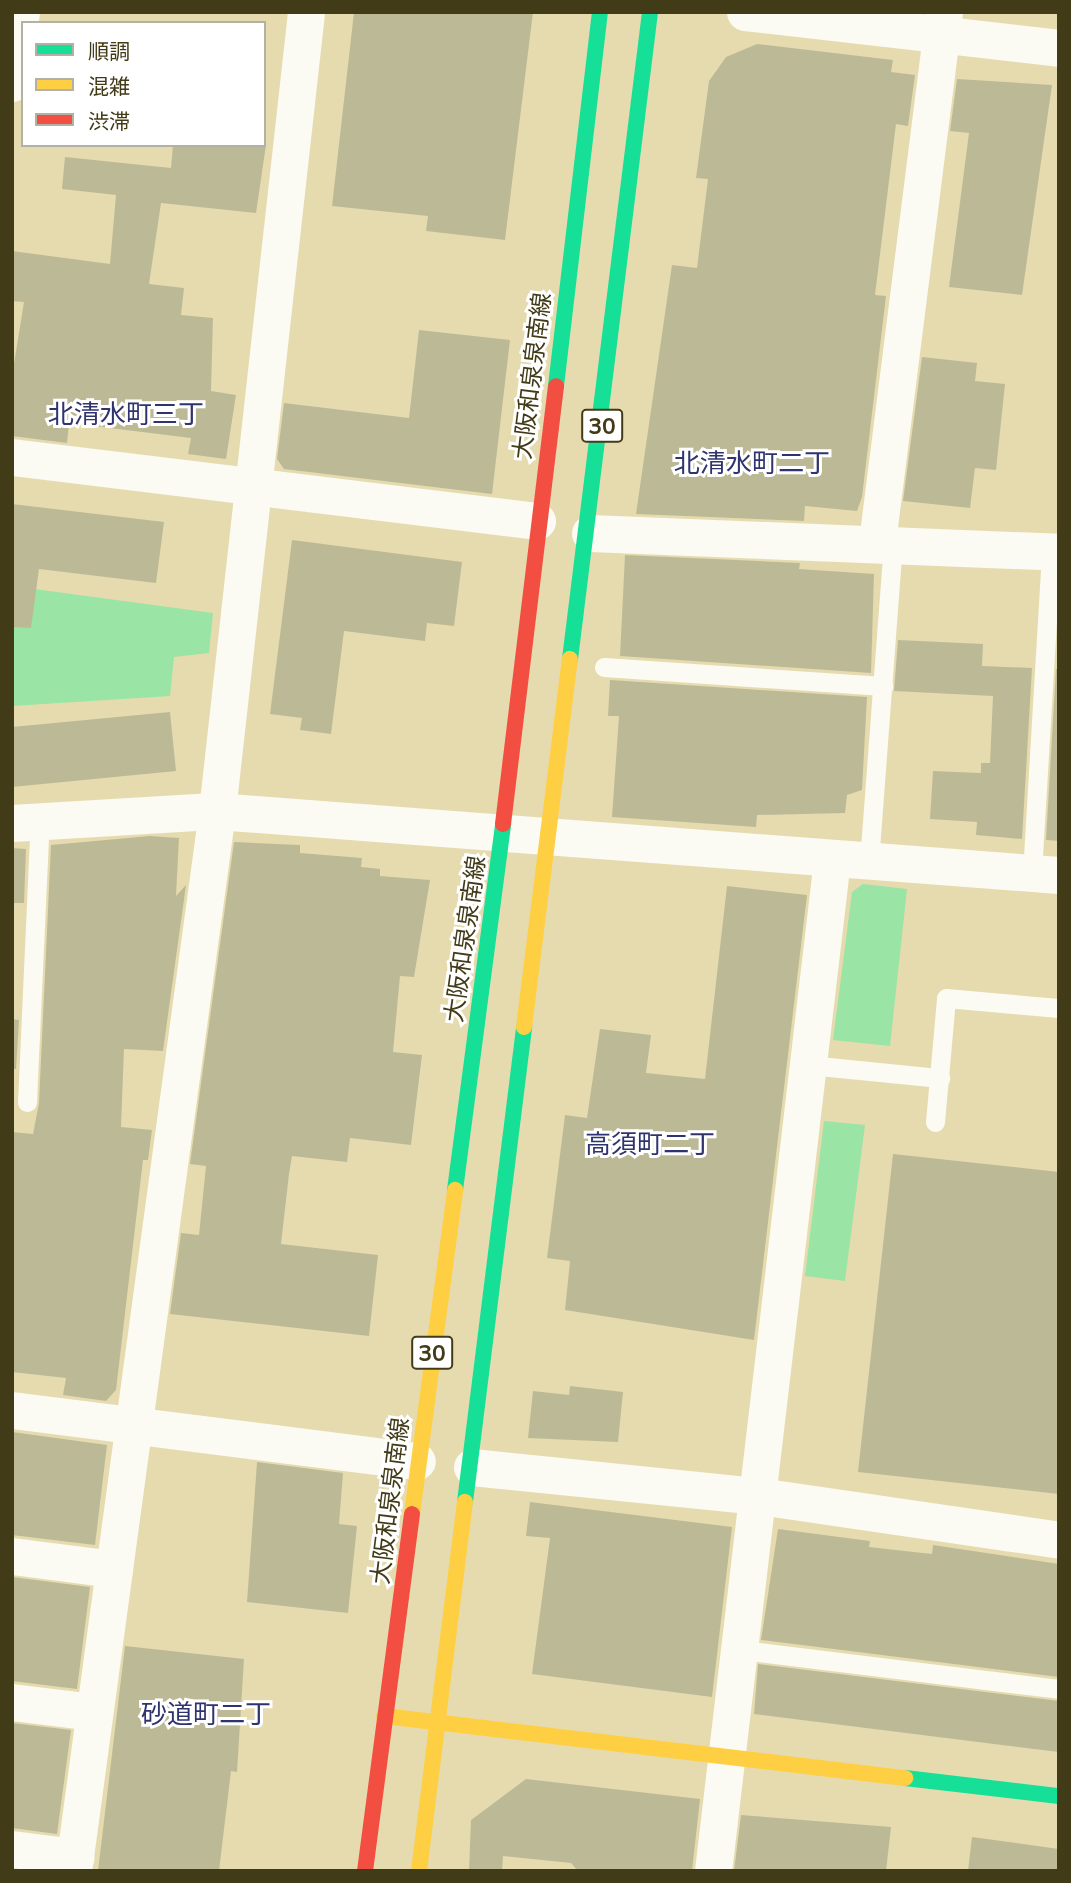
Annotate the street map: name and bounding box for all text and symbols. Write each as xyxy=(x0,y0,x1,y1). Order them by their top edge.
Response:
legend xyxy=(21,21,266,147)
text: 順調 xyxy=(88,38,130,64)
text: 混雑 xyxy=(88,73,130,99)
text: 渋滞 xyxy=(88,108,130,134)
street label: 大阪和泉泉南線 xyxy=(507,291,557,461)
district label: 北清水町三丁 xyxy=(48,398,204,430)
road number: 30 xyxy=(581,406,623,446)
district label: 北清水町二丁 xyxy=(674,447,830,479)
street label: 大阪和泉泉南線 xyxy=(439,854,491,1024)
district label: 高須町二丁 xyxy=(585,1128,715,1160)
road number: 30 xyxy=(411,1334,453,1372)
street label: 大阪和泉泉南線 xyxy=(365,1416,415,1586)
district label: 砂道町二丁 xyxy=(141,1698,271,1730)

